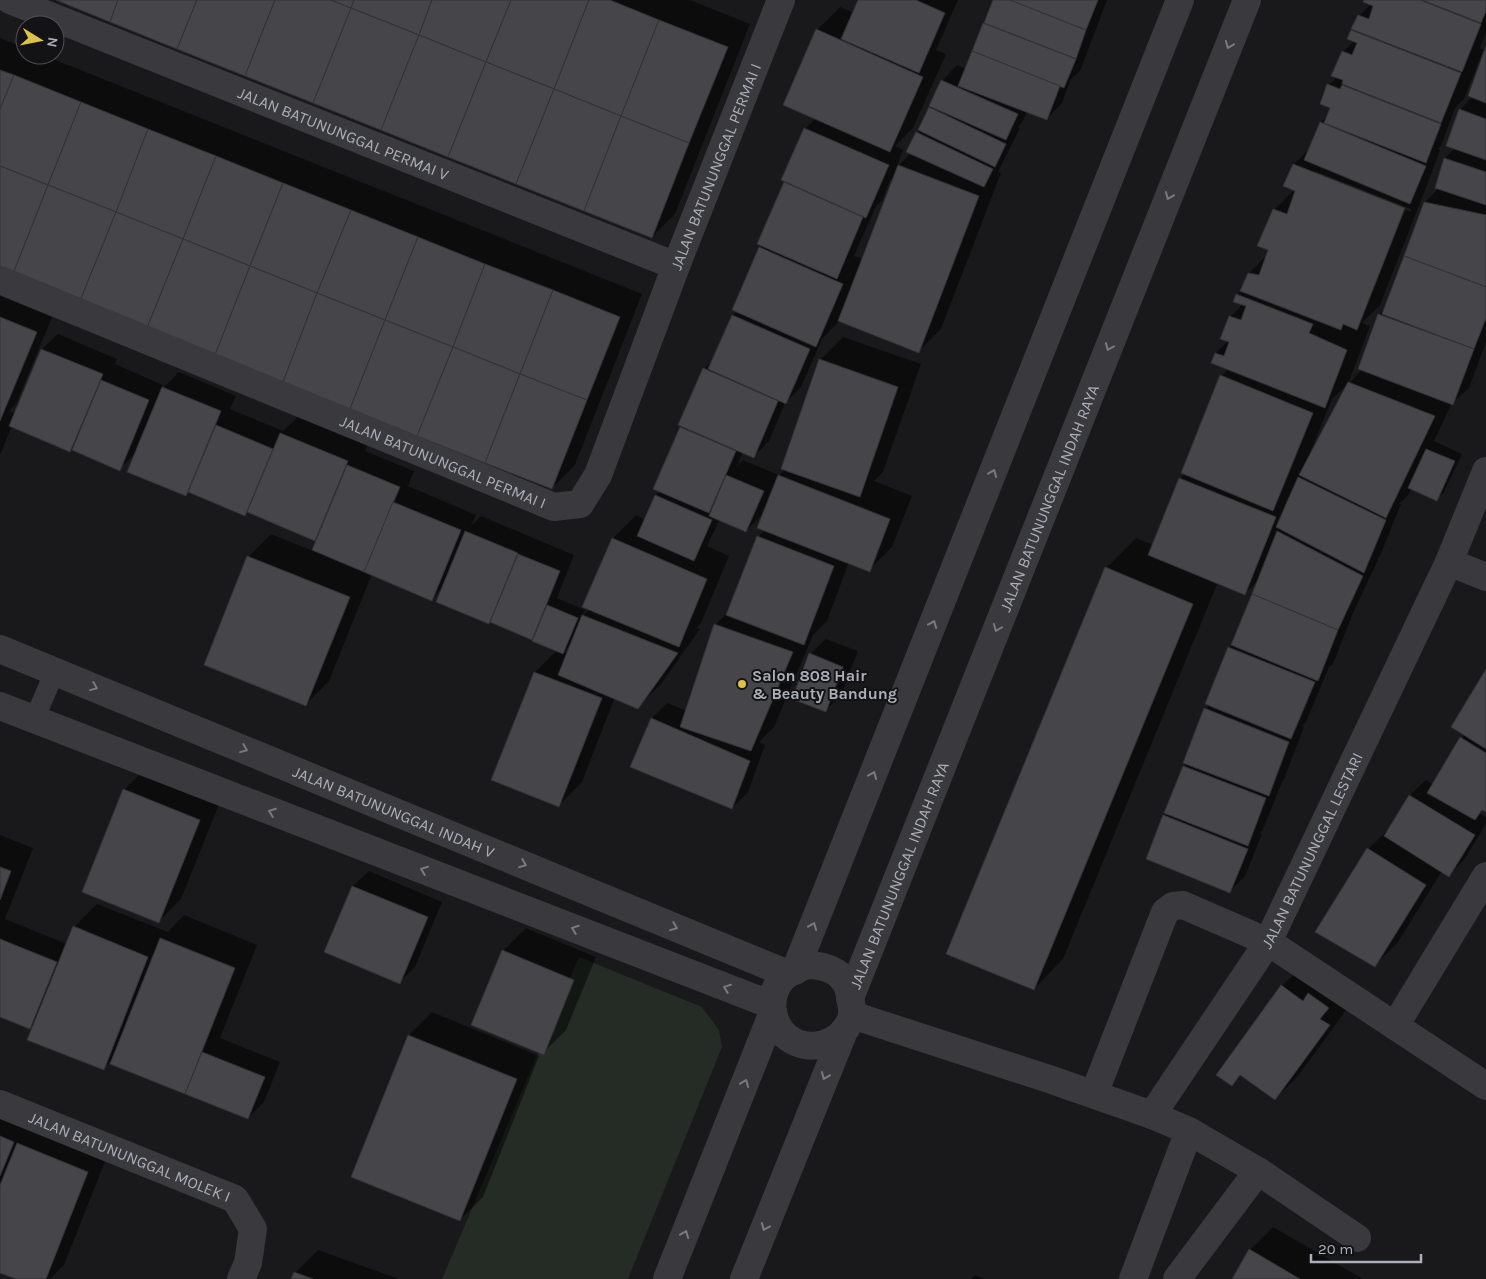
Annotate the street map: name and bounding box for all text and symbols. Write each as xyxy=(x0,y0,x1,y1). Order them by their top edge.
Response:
north arrow xyxy=(15,15,65,65)
text: N xyxy=(43,36,62,49)
one-way arrow xyxy=(1225,40,1236,49)
street label: JALAN BATUNUNGGAL PERMAI I xyxy=(666,61,765,273)
street label: JALAN BATUNUNGGAL PERMAI V xyxy=(235,83,451,184)
one-way arrow xyxy=(1165,191,1176,200)
one-way arrow xyxy=(1105,342,1115,351)
street label: JALAN BATUNUNGGAL INDAH RAYA xyxy=(996,382,1103,615)
street label: JALAN BATUNUNGGAL PERMAI I xyxy=(337,411,549,513)
one-way arrow xyxy=(987,469,997,478)
one-way arrow xyxy=(927,620,937,629)
one-way arrow xyxy=(993,623,1003,632)
place label: Salon 808 Hair & Beauty Bandung xyxy=(752,666,897,703)
marker: Salon 808 Hair & Beauty Bandung xyxy=(736,678,748,690)
one-way arrow xyxy=(89,680,98,691)
one-way arrow xyxy=(239,742,248,753)
street label: JALAN BATUNUNGGAL LESTARI xyxy=(1257,749,1367,952)
street label: JALAN BATUNUNGGAL INDAH RAYA xyxy=(846,759,953,992)
street label: JALAN BATUNUNGGAL INDAH V xyxy=(290,762,497,862)
one-way arrow xyxy=(867,771,877,780)
one-way arrow xyxy=(268,807,277,818)
one-way arrow xyxy=(519,859,527,869)
one-way arrow xyxy=(420,866,429,876)
one-way arrow xyxy=(669,920,678,931)
one-way arrow xyxy=(807,922,818,931)
one-way arrow xyxy=(571,925,580,935)
one-way arrow xyxy=(723,983,732,994)
one-way arrow xyxy=(821,1071,832,1080)
one-way arrow xyxy=(739,1079,749,1088)
street label: JALAN BATUNUNGGAL MOLEK I xyxy=(26,1108,233,1206)
one-way arrow xyxy=(760,1222,771,1231)
one-way arrow xyxy=(678,1230,689,1239)
scale bar xyxy=(1311,1232,1421,1264)
text: 20 m xyxy=(1318,1240,1353,1258)

